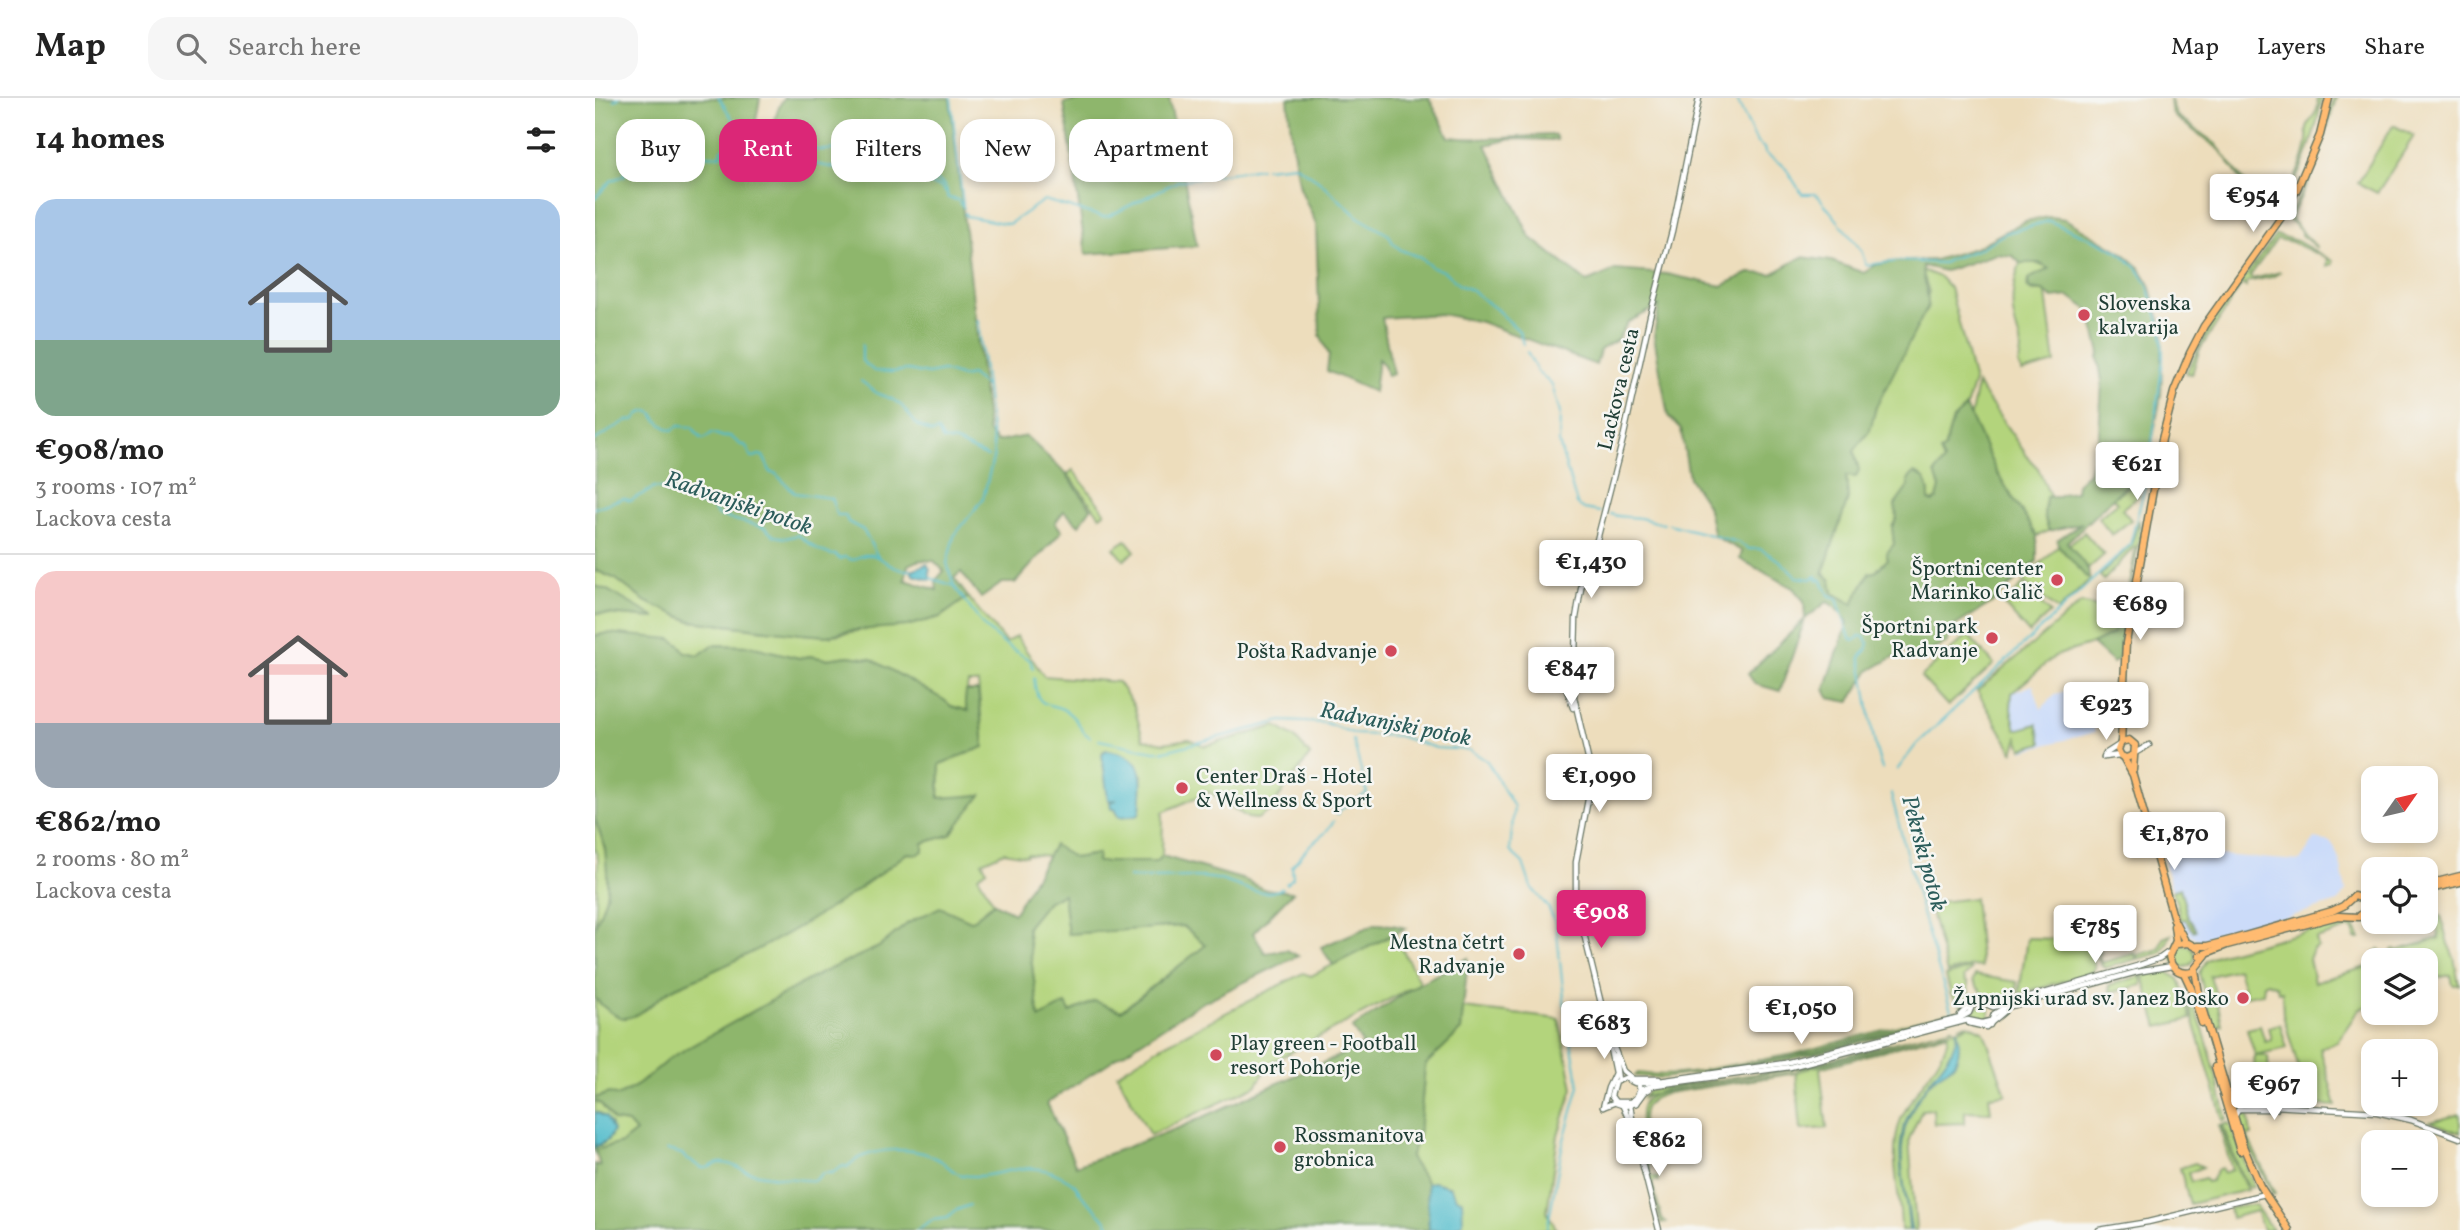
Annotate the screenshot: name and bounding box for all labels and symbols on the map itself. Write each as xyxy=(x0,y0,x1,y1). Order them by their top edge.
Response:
pin: €954 xyxy=(2212,174,2294,234)
place label: Slovenska kalvarija xyxy=(2098,290,2191,343)
marker: Slovenska kalvarija xyxy=(2076,307,2092,323)
street label: Lackova cesta xyxy=(1591,325,1648,454)
pin: €621 xyxy=(2096,442,2178,502)
water label: Radvanjski potok xyxy=(661,464,816,544)
pin: €1,430 xyxy=(1534,540,1648,600)
place label: Športni center Marinko Galič xyxy=(1911,555,2043,608)
marker: Športni center Marinko Galič xyxy=(2049,572,2065,588)
pin: €689 xyxy=(2099,582,2181,642)
place label: Športni park Radvanje xyxy=(1861,613,1979,666)
marker: Športni park Radvanje xyxy=(1984,630,2000,646)
place label: Pošta Radvanje xyxy=(1236,638,1377,667)
marker: Pošta Radvanje xyxy=(1383,643,1399,659)
pin: €847 xyxy=(1530,648,1612,707)
pin: €923 xyxy=(2065,682,2147,742)
water label: Radvanjski potok xyxy=(1317,695,1474,755)
pin: €1,090 xyxy=(1542,754,1656,814)
place label: Center Draš - Hotel & Wellness & Sport xyxy=(1196,763,1373,816)
north arrow xyxy=(2361,766,2438,844)
marker: Center Draš - Hotel & Wellness & Sport xyxy=(1174,780,1190,796)
water label: Pekrski potok xyxy=(1892,792,1954,915)
pin: €1,870 xyxy=(2117,812,2231,872)
pin: €908 xyxy=(1560,890,1642,950)
pin: €785 xyxy=(2054,906,2136,965)
place label: Mestna četrt Radvanje xyxy=(1389,929,1505,982)
marker: Mestna četrt Radvanje xyxy=(1511,946,1527,962)
place label: Župnijski urad sv. Janez Bosko xyxy=(1952,985,2229,1014)
pin: €1,050 xyxy=(1744,986,1858,1046)
marker: Župnijski urad sv. Janez Bosko xyxy=(2235,990,2251,1006)
pin: €683 xyxy=(1563,1002,1645,1061)
place label: Play green - Football resort Pohorje xyxy=(1230,1030,1417,1083)
marker: Play green - Football resort Pohorje xyxy=(1208,1047,1224,1063)
pin: €967 xyxy=(2233,1062,2315,1122)
pin: €862 xyxy=(1618,1118,1700,1178)
place label: Rossmanitova grobnica xyxy=(1294,1122,1425,1175)
marker: Rossmanitova grobnica xyxy=(1272,1139,1288,1155)

